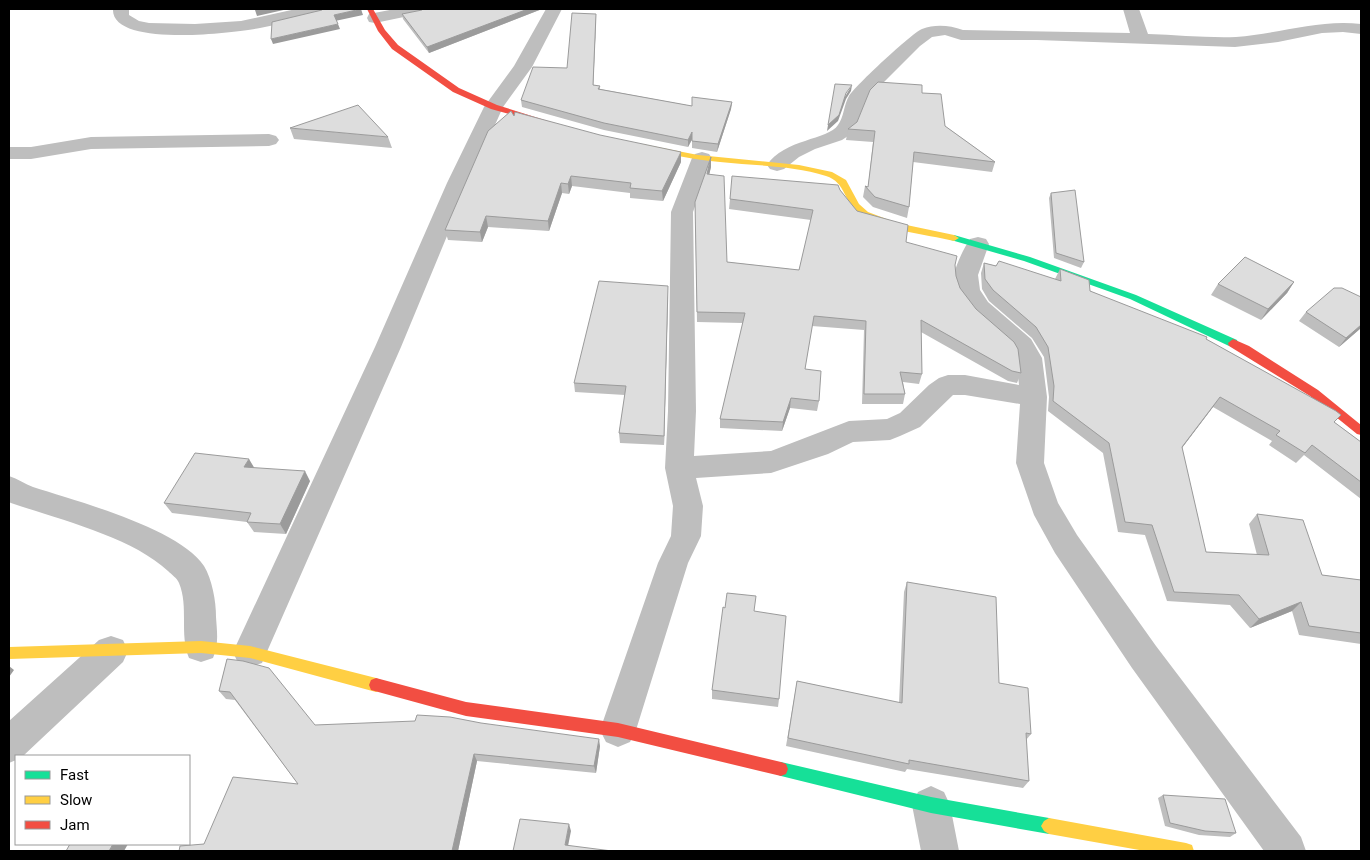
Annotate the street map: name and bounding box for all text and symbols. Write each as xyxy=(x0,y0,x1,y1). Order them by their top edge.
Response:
legend xyxy=(15,755,190,845)
text: Fast xyxy=(60,766,89,784)
text: Slow xyxy=(60,791,92,809)
text: Jam xyxy=(60,816,90,834)

